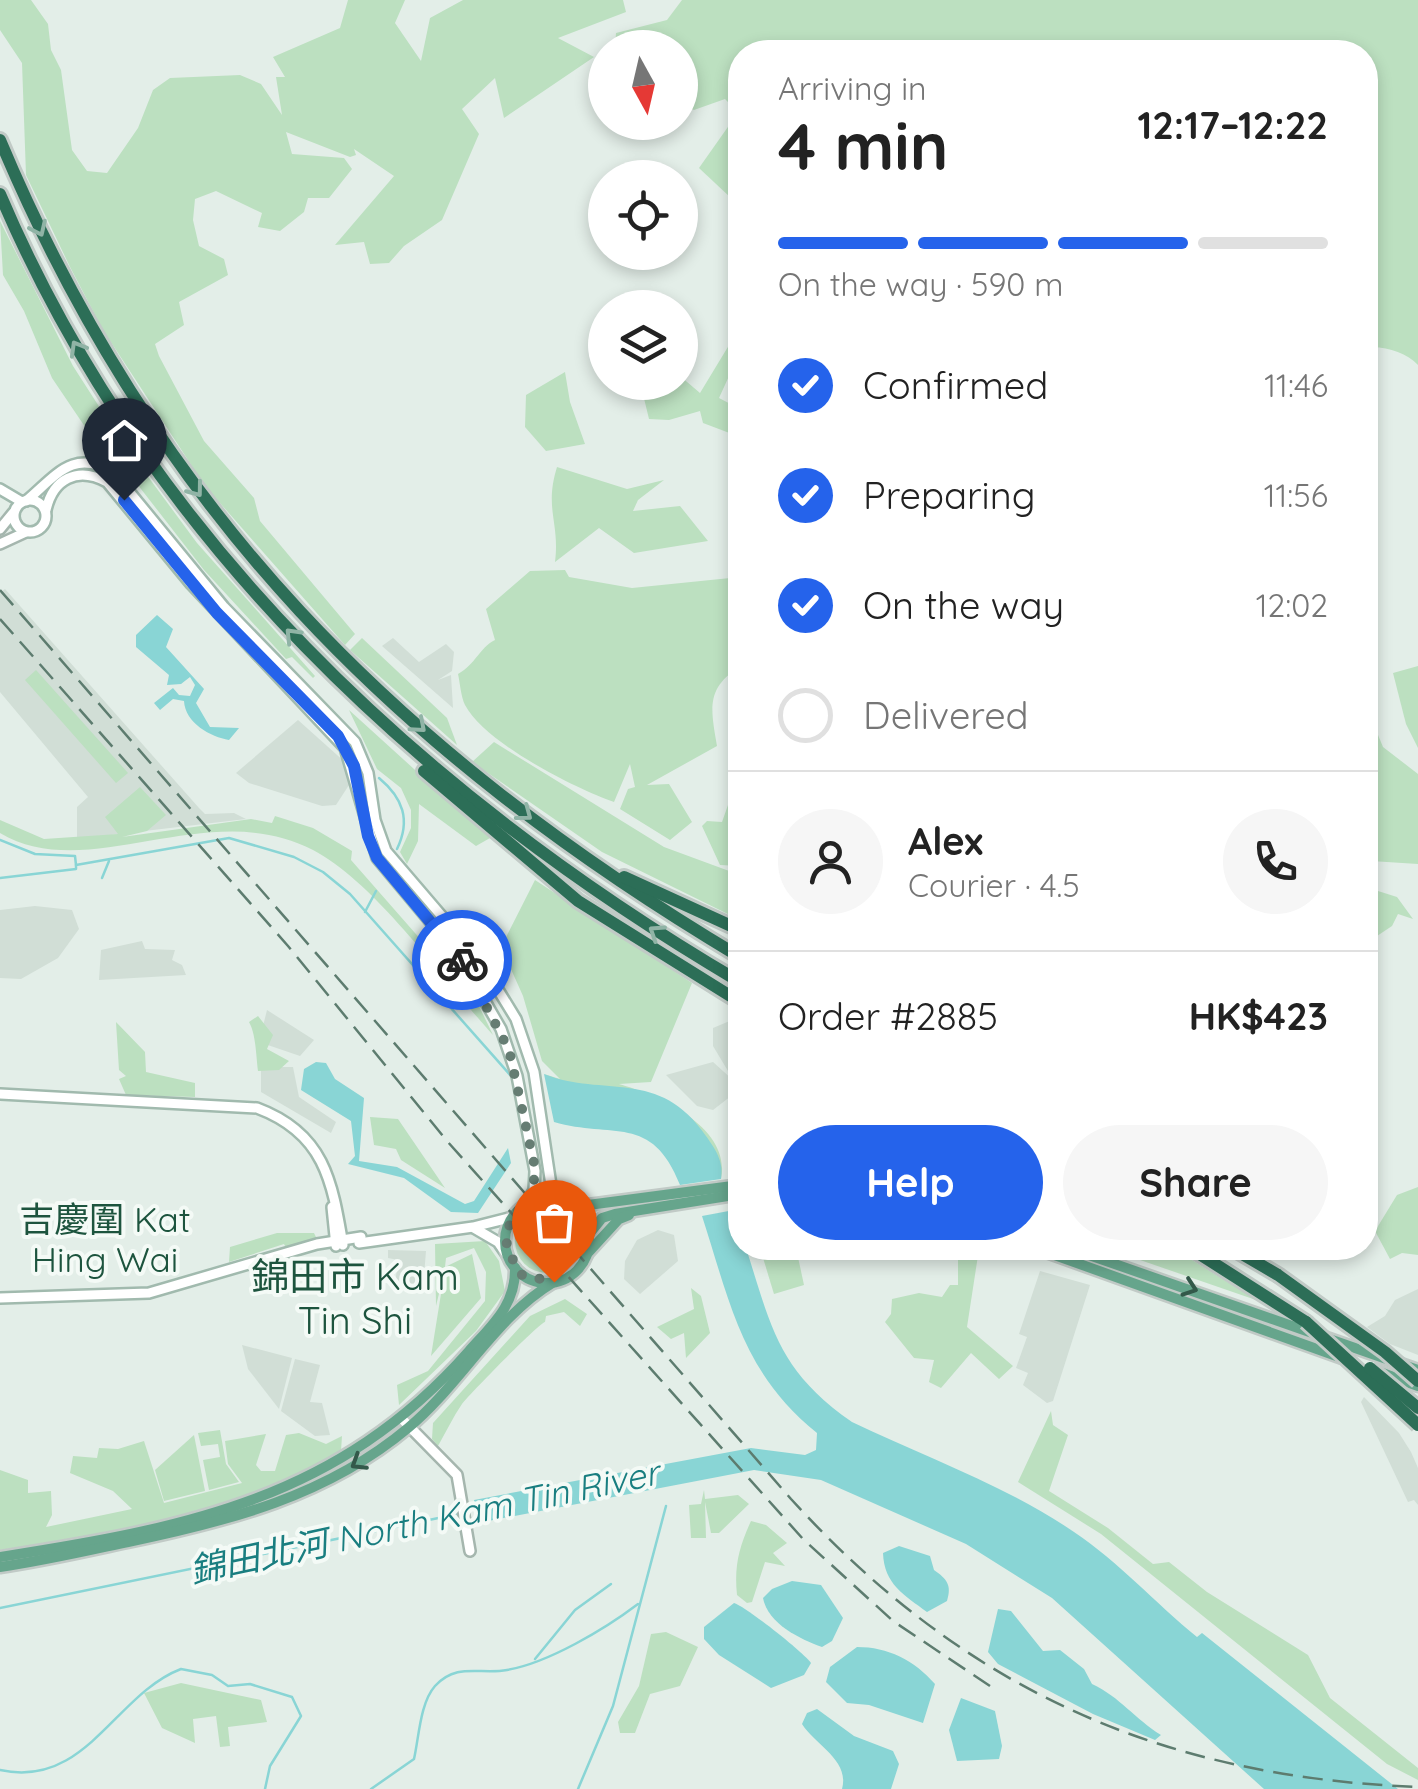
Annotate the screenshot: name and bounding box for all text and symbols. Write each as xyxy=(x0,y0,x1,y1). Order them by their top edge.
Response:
north arrow xyxy=(588,30,698,140)
map controls xyxy=(588,30,698,400)
text: Arriving in xyxy=(778,68,927,108)
text: 12:17–12:22 xyxy=(1137,101,1328,149)
text: 4 min xyxy=(778,105,948,186)
button: locate xyxy=(588,160,698,270)
one-way arrow xyxy=(27,219,47,237)
text: On the way · 590 m xyxy=(778,264,1063,304)
button: layers xyxy=(588,290,698,400)
one-way arrow xyxy=(69,341,89,359)
icon: check xyxy=(778,358,833,413)
text: Confirmed xyxy=(863,361,1048,409)
text: 11:46 xyxy=(1264,365,1328,405)
pin xyxy=(82,398,167,501)
icon: home xyxy=(97,413,152,468)
icon: check xyxy=(778,468,833,523)
text: Preparing xyxy=(863,471,1035,519)
text: 11:56 xyxy=(1264,475,1328,515)
one-way arrow xyxy=(184,479,202,497)
icon: check xyxy=(778,578,833,633)
text: On the way xyxy=(863,581,1064,629)
text: 12:02 xyxy=(1256,585,1328,625)
one-way arrow xyxy=(286,629,304,647)
text: Delivered xyxy=(863,691,1029,739)
one-way arrow xyxy=(407,715,426,733)
one-way arrow xyxy=(514,802,532,820)
button: person xyxy=(778,809,883,914)
button: phone xyxy=(1223,809,1328,914)
text: Alex xyxy=(908,817,983,865)
text: Courier · 4.5 xyxy=(908,865,1080,905)
courier xyxy=(412,910,512,1010)
one-way arrow xyxy=(649,926,667,945)
icon: bike xyxy=(435,933,490,988)
text: Order #2885 xyxy=(778,992,998,1040)
text: HK$423 xyxy=(1189,992,1328,1040)
button: Help xyxy=(778,1125,1043,1240)
button: Share xyxy=(1063,1125,1328,1240)
pin xyxy=(512,1180,597,1283)
icon: bag xyxy=(527,1195,582,1250)
district label: 吉慶圍 Kat Hing Wai xyxy=(19,1197,191,1281)
district label: 錦田市 Kam Tin Shi xyxy=(251,1252,459,1344)
one-way arrow xyxy=(1180,1276,1197,1297)
water label: 錦田北河 North Kam Tin River xyxy=(186,1449,667,1592)
one-way arrow xyxy=(351,1451,369,1470)

